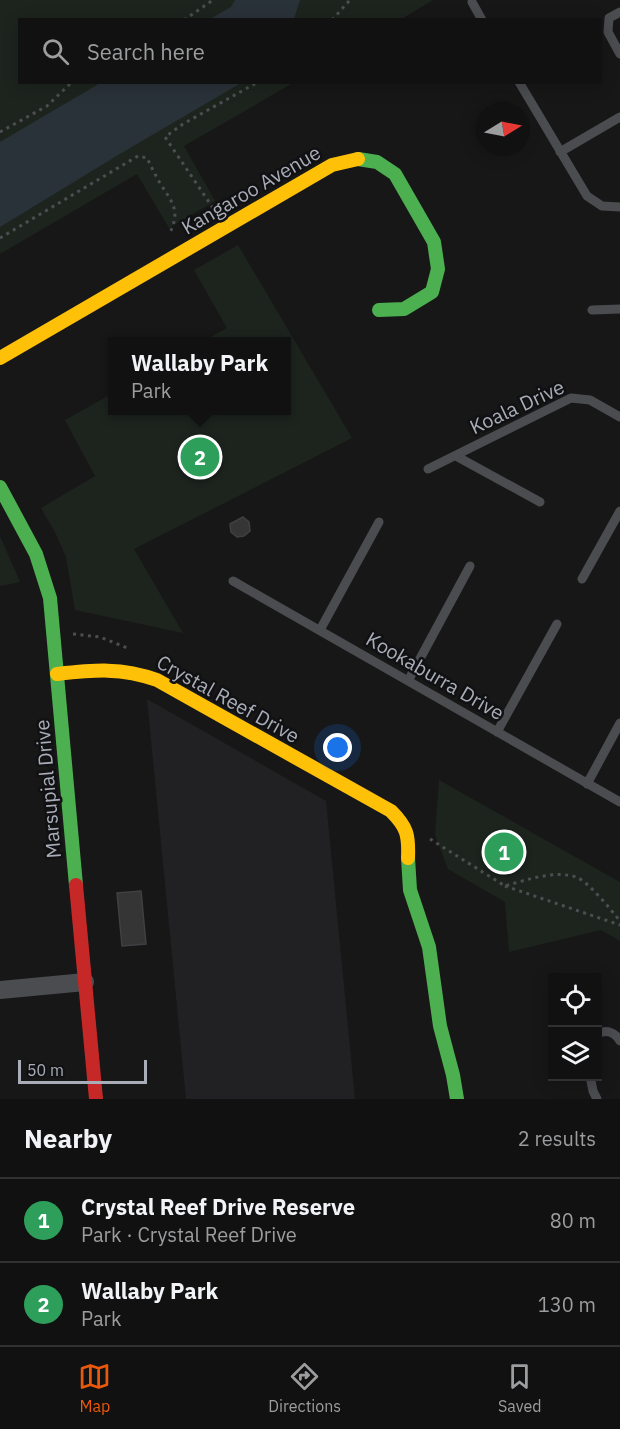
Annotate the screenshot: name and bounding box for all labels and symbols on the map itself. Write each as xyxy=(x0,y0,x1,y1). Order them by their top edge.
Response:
north arrow xyxy=(476,102,530,156)
street label: Kangaroo Avenue xyxy=(176,139,325,240)
street label: Koala Drive xyxy=(465,373,568,440)
pin: 2 xyxy=(180,434,220,480)
street label: Kookaburra Drive xyxy=(361,625,509,726)
street label: Crystal Reef Drive xyxy=(152,648,305,749)
street label: Marsupial Drive xyxy=(28,719,67,860)
your location xyxy=(323,733,352,762)
pin: 1 xyxy=(484,830,524,874)
scale bar xyxy=(18,1057,147,1084)

